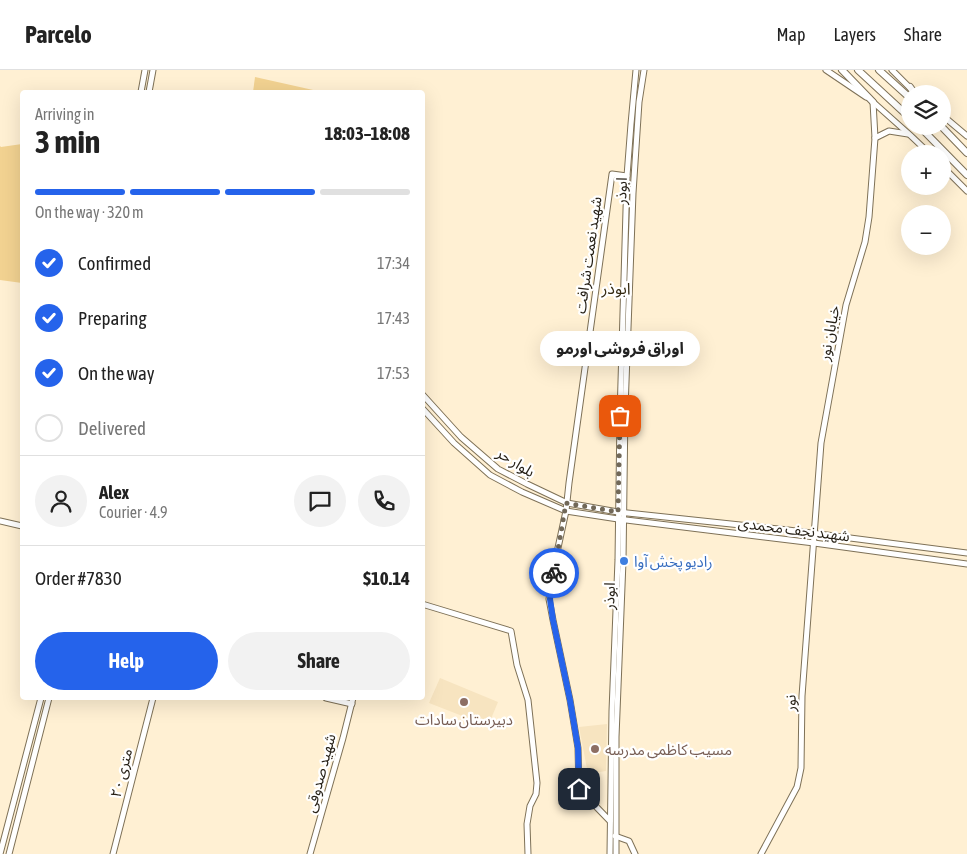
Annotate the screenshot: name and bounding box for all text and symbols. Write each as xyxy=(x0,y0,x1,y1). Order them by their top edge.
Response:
text: Parcelo xyxy=(25,21,92,48)
text: Map xyxy=(776,24,805,45)
text: Layers xyxy=(833,24,876,45)
text: Share xyxy=(904,24,942,45)
map controls xyxy=(901,85,951,255)
button: layers xyxy=(901,85,951,135)
text: Arriving in xyxy=(35,105,95,123)
text: 18:03–18:08 xyxy=(324,122,410,144)
text: 3 min xyxy=(35,123,100,160)
button: + xyxy=(901,145,951,195)
street label: ابوذر xyxy=(612,177,631,206)
street label: شهید نعمت شرافت xyxy=(571,195,606,315)
text: On the way · 320 m xyxy=(35,203,144,221)
button: − xyxy=(901,205,951,255)
icon: check xyxy=(35,249,63,277)
text: Confirmed xyxy=(78,252,151,274)
text: 17:34 xyxy=(377,254,410,272)
district label: ابوذر xyxy=(600,279,631,298)
icon: check xyxy=(35,304,63,332)
street label: خیابان نور xyxy=(815,304,844,363)
text: Preparing xyxy=(78,307,147,329)
text: 17:43 xyxy=(377,309,410,327)
callout: اوراق فروشی اورمو xyxy=(540,331,700,366)
text: اوراق فروشی اورمو xyxy=(556,339,684,357)
icon: check xyxy=(35,359,63,387)
text: On the way xyxy=(78,362,155,384)
text: 17:53 xyxy=(377,364,410,382)
pin xyxy=(599,395,641,437)
icon: bag xyxy=(606,402,634,430)
text: Delivered xyxy=(78,417,146,439)
street label: بلوار حر xyxy=(493,443,538,481)
button: person xyxy=(35,475,87,527)
button: chat xyxy=(294,475,346,527)
button: phone xyxy=(358,475,410,527)
text: Alex xyxy=(99,481,129,503)
text: Courier · 4.9 xyxy=(99,503,168,521)
street label: شهید نجف محمدی xyxy=(737,514,851,545)
courier xyxy=(529,548,579,598)
place label: رادیو پخش آوا xyxy=(634,553,712,572)
marker: رادیو پخش آوا xyxy=(618,555,630,567)
icon: bike xyxy=(540,559,568,587)
text: Order #7830 xyxy=(35,567,122,589)
text: $10.14 xyxy=(363,567,410,589)
street label: ابوذر xyxy=(600,582,619,611)
button: Help xyxy=(35,632,218,690)
button: Share xyxy=(228,632,410,690)
street label: نور xyxy=(781,695,800,712)
marker: دبیرستان سادات xyxy=(458,696,470,708)
place label: دبیرستان سادات xyxy=(415,711,513,729)
street label: شهید صدوقی xyxy=(301,731,340,815)
place label: مسیب کاظمی مدرسه xyxy=(605,741,732,759)
marker: مسیب کاظمی مدرسه xyxy=(589,743,601,755)
street label: ۲۰ متری xyxy=(107,747,136,800)
pin xyxy=(558,768,600,810)
icon: home xyxy=(565,775,593,803)

